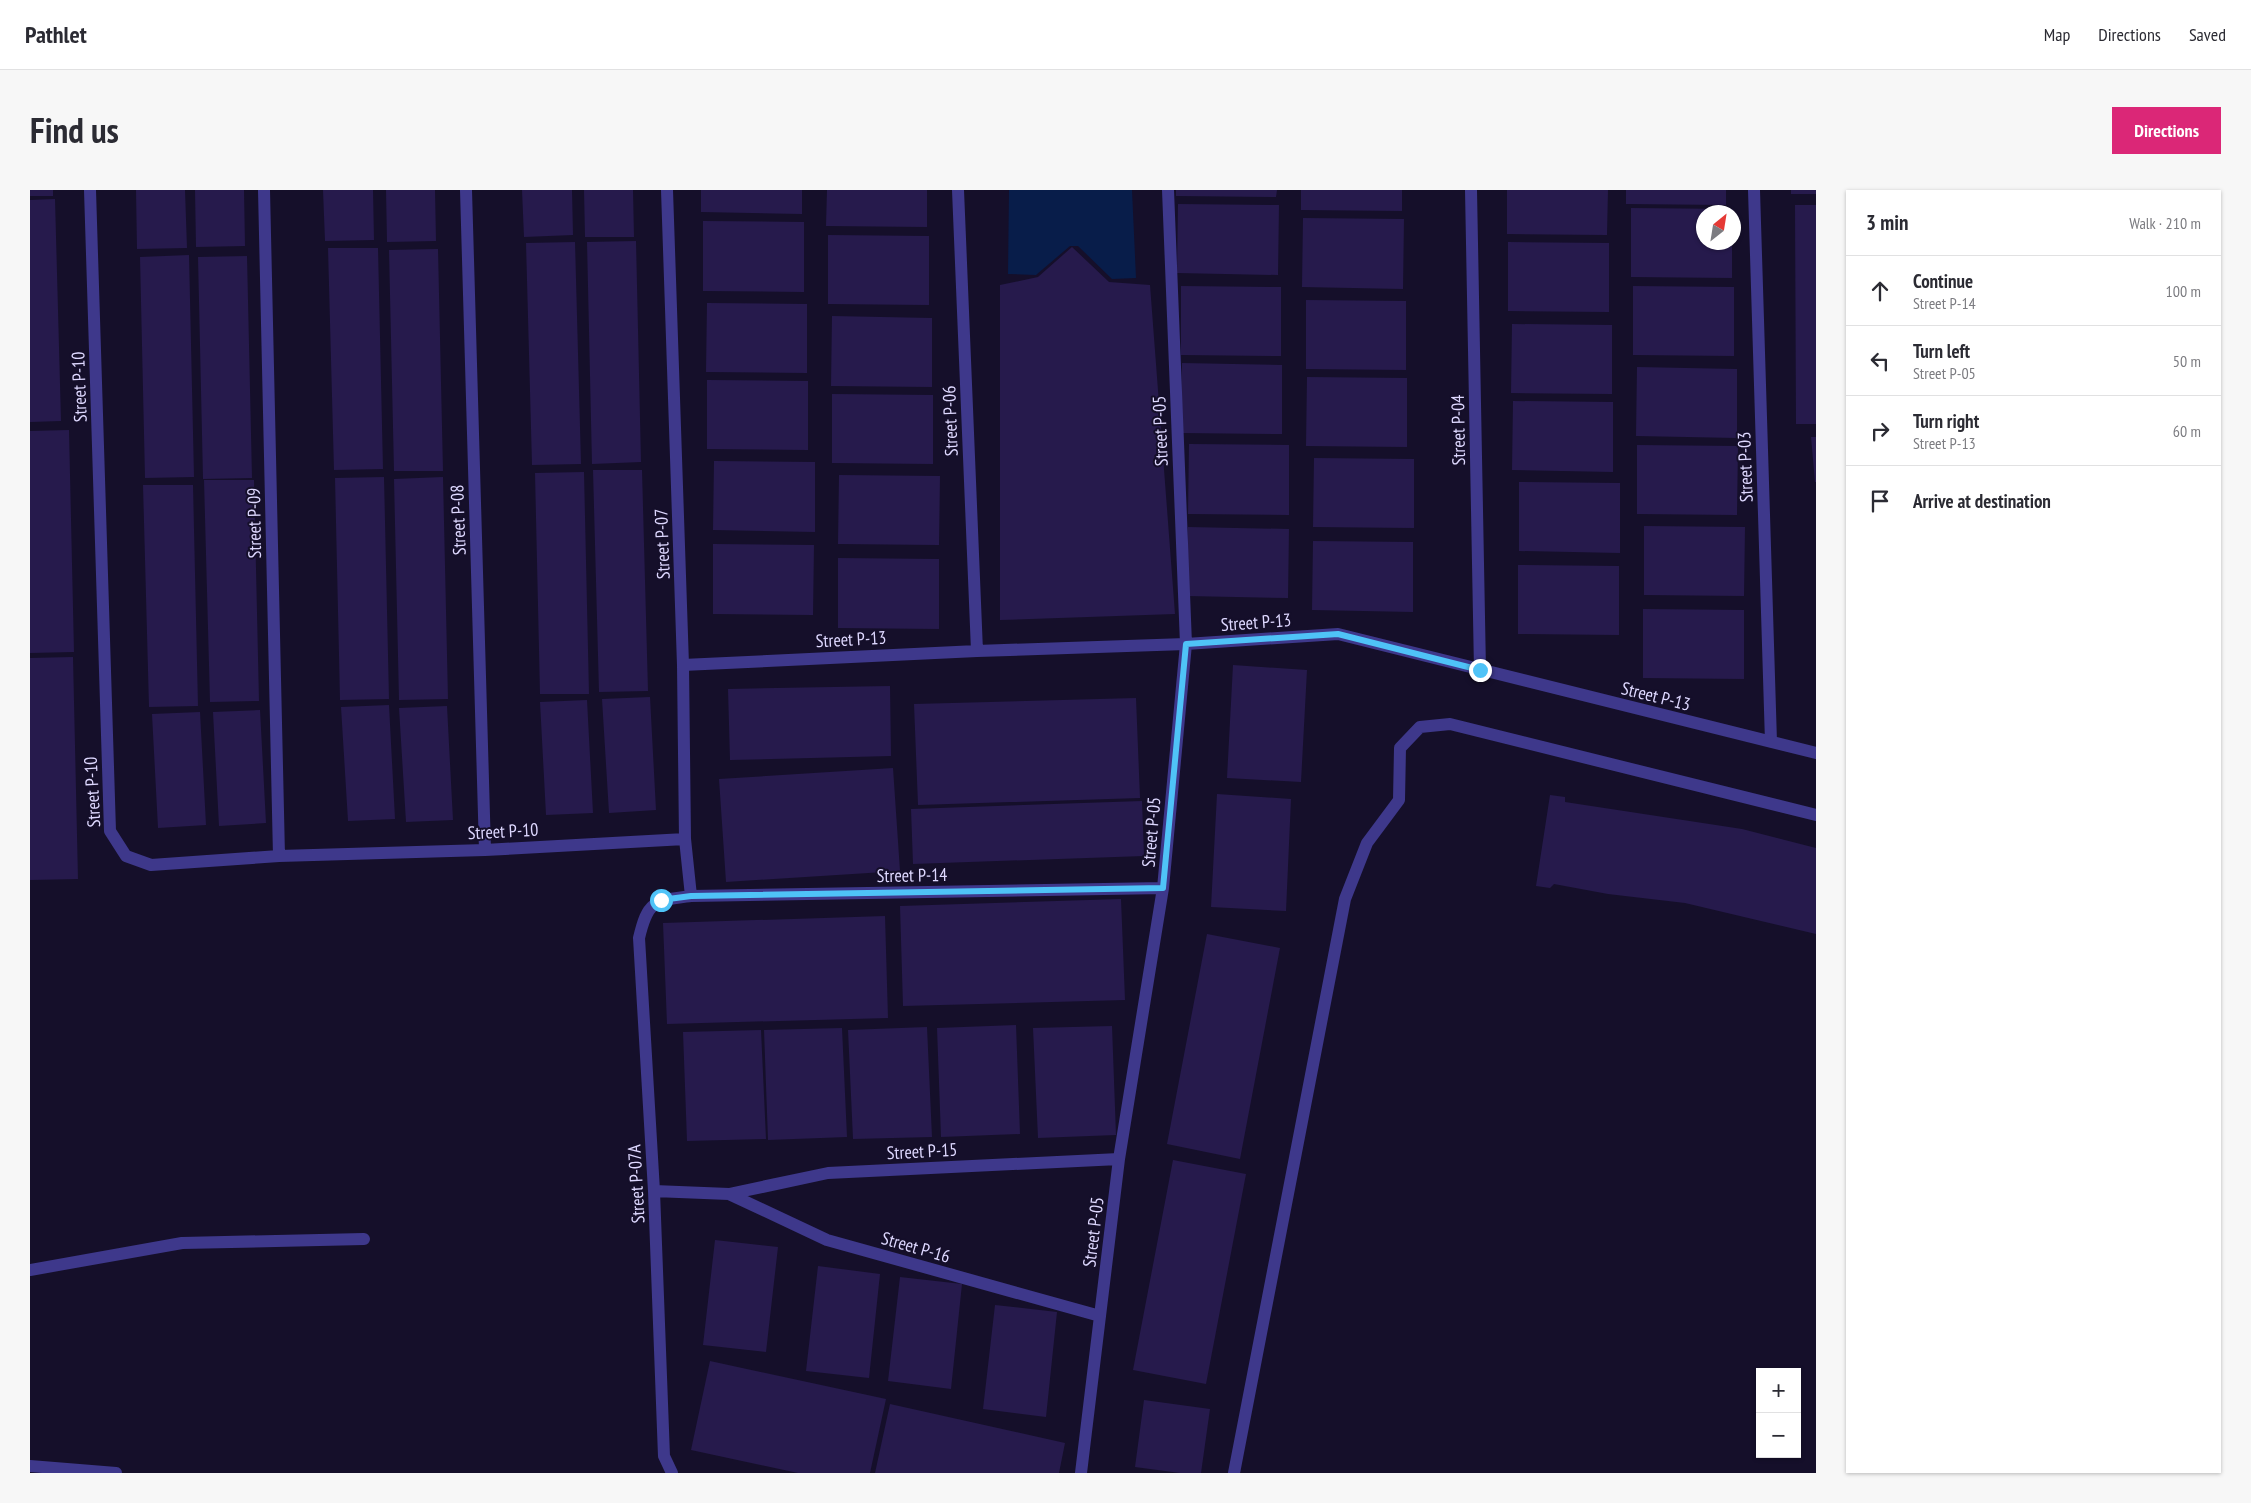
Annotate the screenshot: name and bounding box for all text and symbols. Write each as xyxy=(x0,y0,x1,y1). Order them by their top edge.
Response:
text: Pathlet xyxy=(25,19,87,50)
text: Map xyxy=(2044,23,2070,46)
text: Directions xyxy=(2098,23,2161,46)
text: Saved xyxy=(2189,23,2226,46)
text: Find us xyxy=(30,107,119,153)
button: Directions xyxy=(2112,107,2221,154)
north arrow xyxy=(1696,205,1741,250)
text: 3 min xyxy=(1866,209,1908,236)
text: Walk · 210 m xyxy=(2129,213,2201,233)
text: Continue xyxy=(1913,269,1973,293)
icon: ahead xyxy=(1866,277,1894,305)
text: 100 m xyxy=(2166,281,2201,301)
text: Street P-14 xyxy=(1913,293,1976,313)
text: Turn left xyxy=(1913,339,1970,363)
icon: left xyxy=(1866,347,1894,375)
street label: Street P-10 xyxy=(66,351,92,423)
text: 50 m xyxy=(2173,351,2201,371)
text: Street P-05 xyxy=(1913,363,1976,383)
street label: Street P-06 xyxy=(937,385,963,457)
street label: Street P-04 xyxy=(1446,394,1470,466)
street label: Street P-05 xyxy=(1147,395,1173,467)
text: Turn right xyxy=(1913,409,1979,433)
icon: right xyxy=(1866,417,1894,445)
text: 60 m xyxy=(2173,421,2201,441)
street label: Street P-03 xyxy=(1732,431,1758,503)
text: Street P-13 xyxy=(1913,433,1976,453)
street label: Street P-08 xyxy=(445,484,471,556)
street label: Street P-09 xyxy=(242,487,266,559)
icon: arrive xyxy=(1866,487,1894,515)
text: Arrive at destination xyxy=(1913,489,2051,513)
street label: Street P-07 xyxy=(649,508,675,580)
street label: Street P-13 xyxy=(1220,608,1292,636)
street label: Street P-13 xyxy=(815,626,887,652)
route end xyxy=(1469,659,1492,682)
street label: Street P-13 xyxy=(1619,676,1693,716)
street label: Street P-10 xyxy=(79,756,105,828)
street label: Street P-05 xyxy=(1136,796,1166,868)
street label: Street P-10 xyxy=(467,818,539,844)
street label: Street P-14 xyxy=(876,863,948,887)
route start xyxy=(650,889,673,912)
street label: Street P-15 xyxy=(886,1138,958,1164)
street label: Street P-07A xyxy=(622,1144,650,1224)
street label: Street P-05 xyxy=(1077,1196,1109,1268)
street label: Street P-16 xyxy=(879,1226,953,1268)
map controls xyxy=(1756,1368,1801,1458)
button: + xyxy=(1756,1368,1801,1413)
button: − xyxy=(1756,1413,1801,1458)

